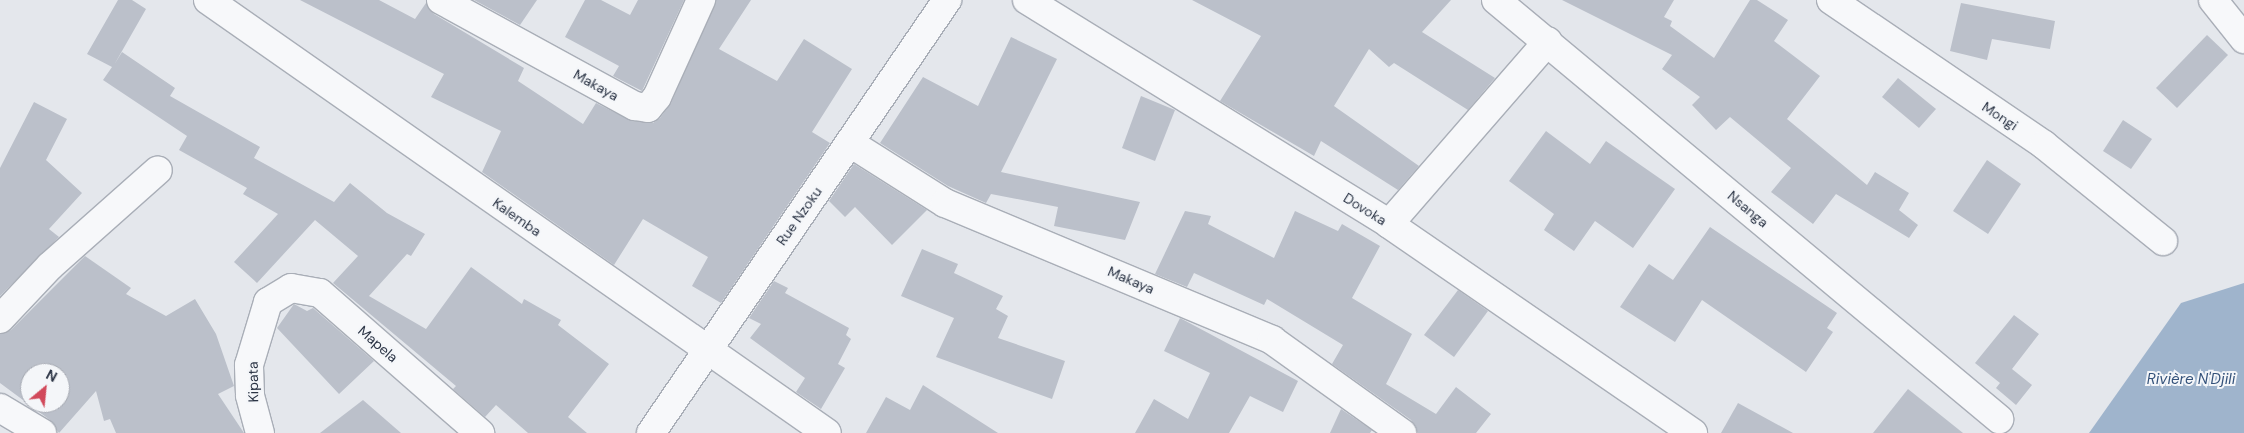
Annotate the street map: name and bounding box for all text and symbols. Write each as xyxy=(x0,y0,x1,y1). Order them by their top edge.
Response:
street label: Makaya xyxy=(571,66,621,104)
street label: Mongi xyxy=(1979,98,2021,134)
street label: Rue Nzoku xyxy=(773,184,825,248)
street label: Nsanga xyxy=(1724,187,1772,231)
street label: Dovoka xyxy=(1340,189,1390,229)
street label: Kalemba xyxy=(489,194,545,240)
street label: Makaya xyxy=(1105,263,1157,297)
street label: Mapela xyxy=(355,322,401,366)
street label: Kipata xyxy=(244,361,262,403)
north arrow xyxy=(20,363,70,413)
text: N xyxy=(43,365,60,386)
water label: Rivière N'Djili xyxy=(2147,371,2235,389)

